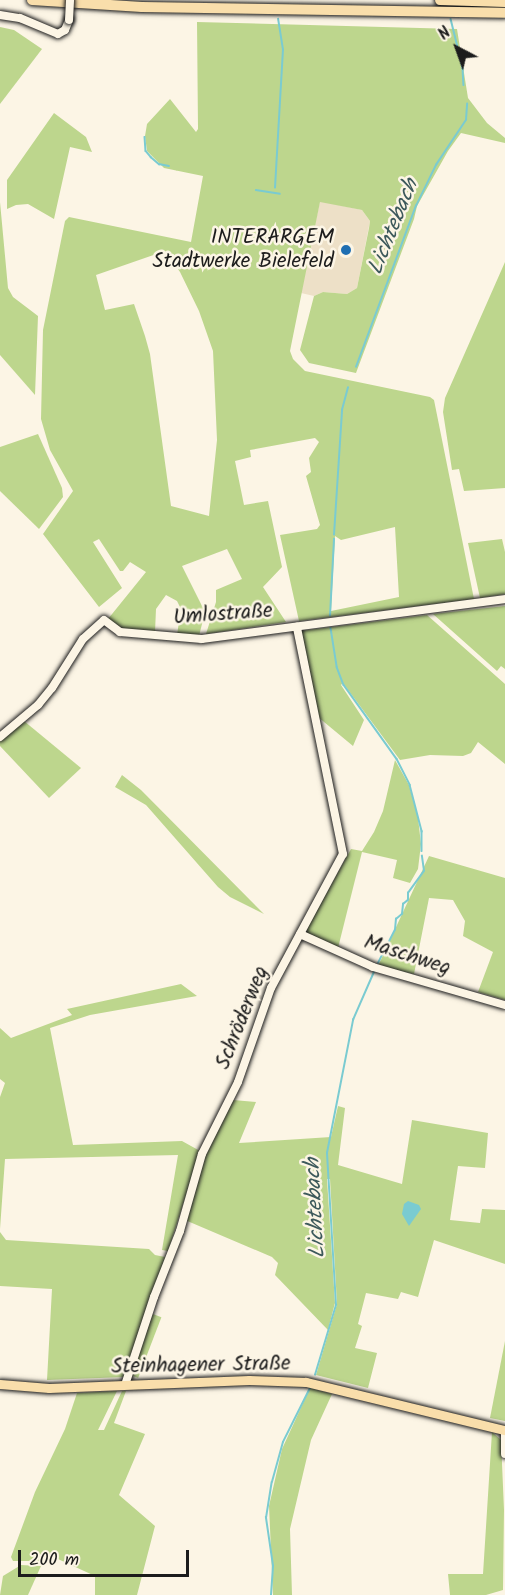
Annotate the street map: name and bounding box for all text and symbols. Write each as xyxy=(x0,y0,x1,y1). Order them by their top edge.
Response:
north arrow xyxy=(427,18,487,78)
text: N xyxy=(433,21,457,47)
water label: Lichtebach xyxy=(363,175,425,279)
place label: INTERARGEM Stadtwerke Bielefeld xyxy=(153,225,334,275)
marker: INTERARGEM Stadtwerke Bielefeld xyxy=(339,243,353,257)
street label: Umlostraße xyxy=(172,599,274,631)
street label: Maschweg xyxy=(361,930,453,982)
street label: Schröderweg xyxy=(211,963,275,1073)
water label: Lichtebach xyxy=(300,1157,332,1259)
street label: Steinhagener Straße xyxy=(111,1352,291,1380)
scale bar xyxy=(21,1538,192,1576)
text: 200 m xyxy=(29,1546,79,1575)

